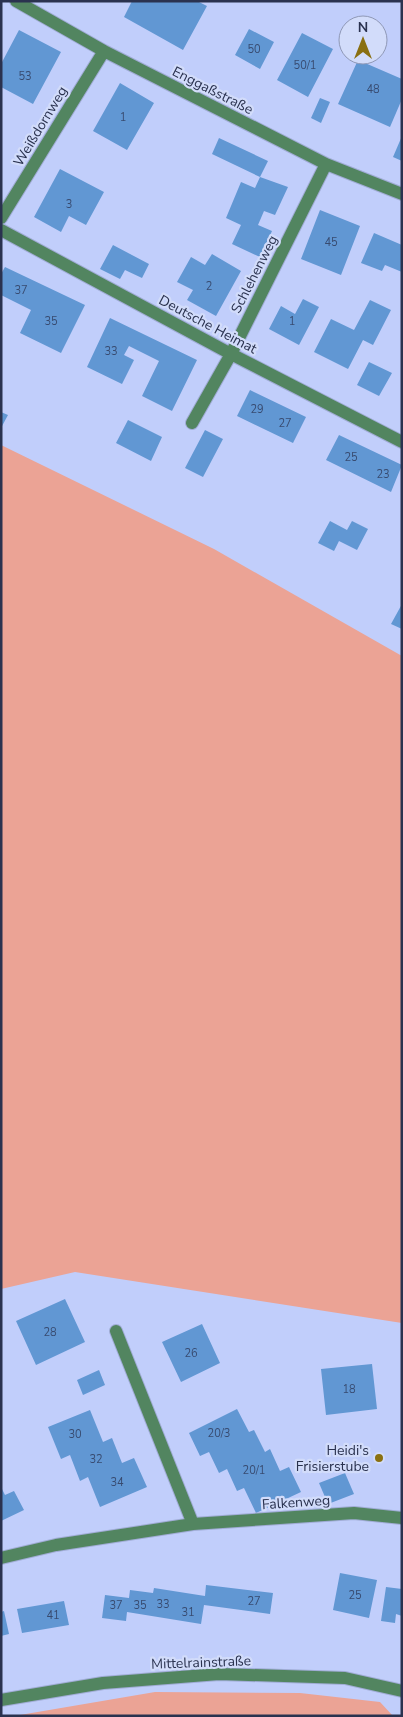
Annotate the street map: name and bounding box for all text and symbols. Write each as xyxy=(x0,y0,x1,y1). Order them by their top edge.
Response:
north arrow xyxy=(338,15,388,65)
text: N xyxy=(358,18,368,37)
house number: 50 xyxy=(247,42,261,57)
house number: 50/1 xyxy=(294,58,316,73)
street label: Enggaßstraße xyxy=(169,62,256,119)
house number: 53 xyxy=(18,69,32,84)
house number: 48 xyxy=(366,82,380,97)
street label: Weißdornweg xyxy=(9,83,72,170)
house number: 1 xyxy=(120,110,126,125)
house number: 3 xyxy=(66,197,72,212)
street label: Schlehenweg xyxy=(227,232,282,316)
house number: 45 xyxy=(324,235,338,250)
house number: 2 xyxy=(206,279,212,294)
house number: 37 xyxy=(14,283,28,298)
street label: Deutsche Heimat xyxy=(155,291,260,358)
house number: 35 xyxy=(44,314,58,329)
house number: 1 xyxy=(289,314,295,329)
house number: 33 xyxy=(104,344,118,359)
house number: 29 xyxy=(250,402,264,417)
house number: 27 xyxy=(278,416,292,431)
house number: 25 xyxy=(344,450,358,465)
house number: 23 xyxy=(376,467,390,482)
house number: 28 xyxy=(43,1325,57,1340)
house number: 26 xyxy=(184,1346,198,1361)
house number: 18 xyxy=(342,1382,356,1397)
house number: 20/3 xyxy=(208,1426,230,1441)
house number: 30 xyxy=(68,1427,82,1442)
place label: Heidi's Frisierstube xyxy=(296,1441,369,1476)
house number: 32 xyxy=(89,1452,103,1467)
marker: Heidi's Frisierstube xyxy=(373,1452,385,1464)
house number: 20/1 xyxy=(243,1463,265,1478)
house number: 34 xyxy=(110,1475,124,1490)
street label: Falkenweg xyxy=(261,1491,331,1514)
house number: 25 xyxy=(348,1588,362,1603)
house number: 27 xyxy=(247,1594,261,1609)
house number: 33 xyxy=(156,1597,170,1612)
house number: 37 xyxy=(109,1598,123,1613)
house number: 35 xyxy=(133,1598,147,1613)
house number: 31 xyxy=(181,1605,195,1620)
house number: 41 xyxy=(46,1608,60,1623)
street label: Mittelrainstraße xyxy=(151,1651,251,1674)

